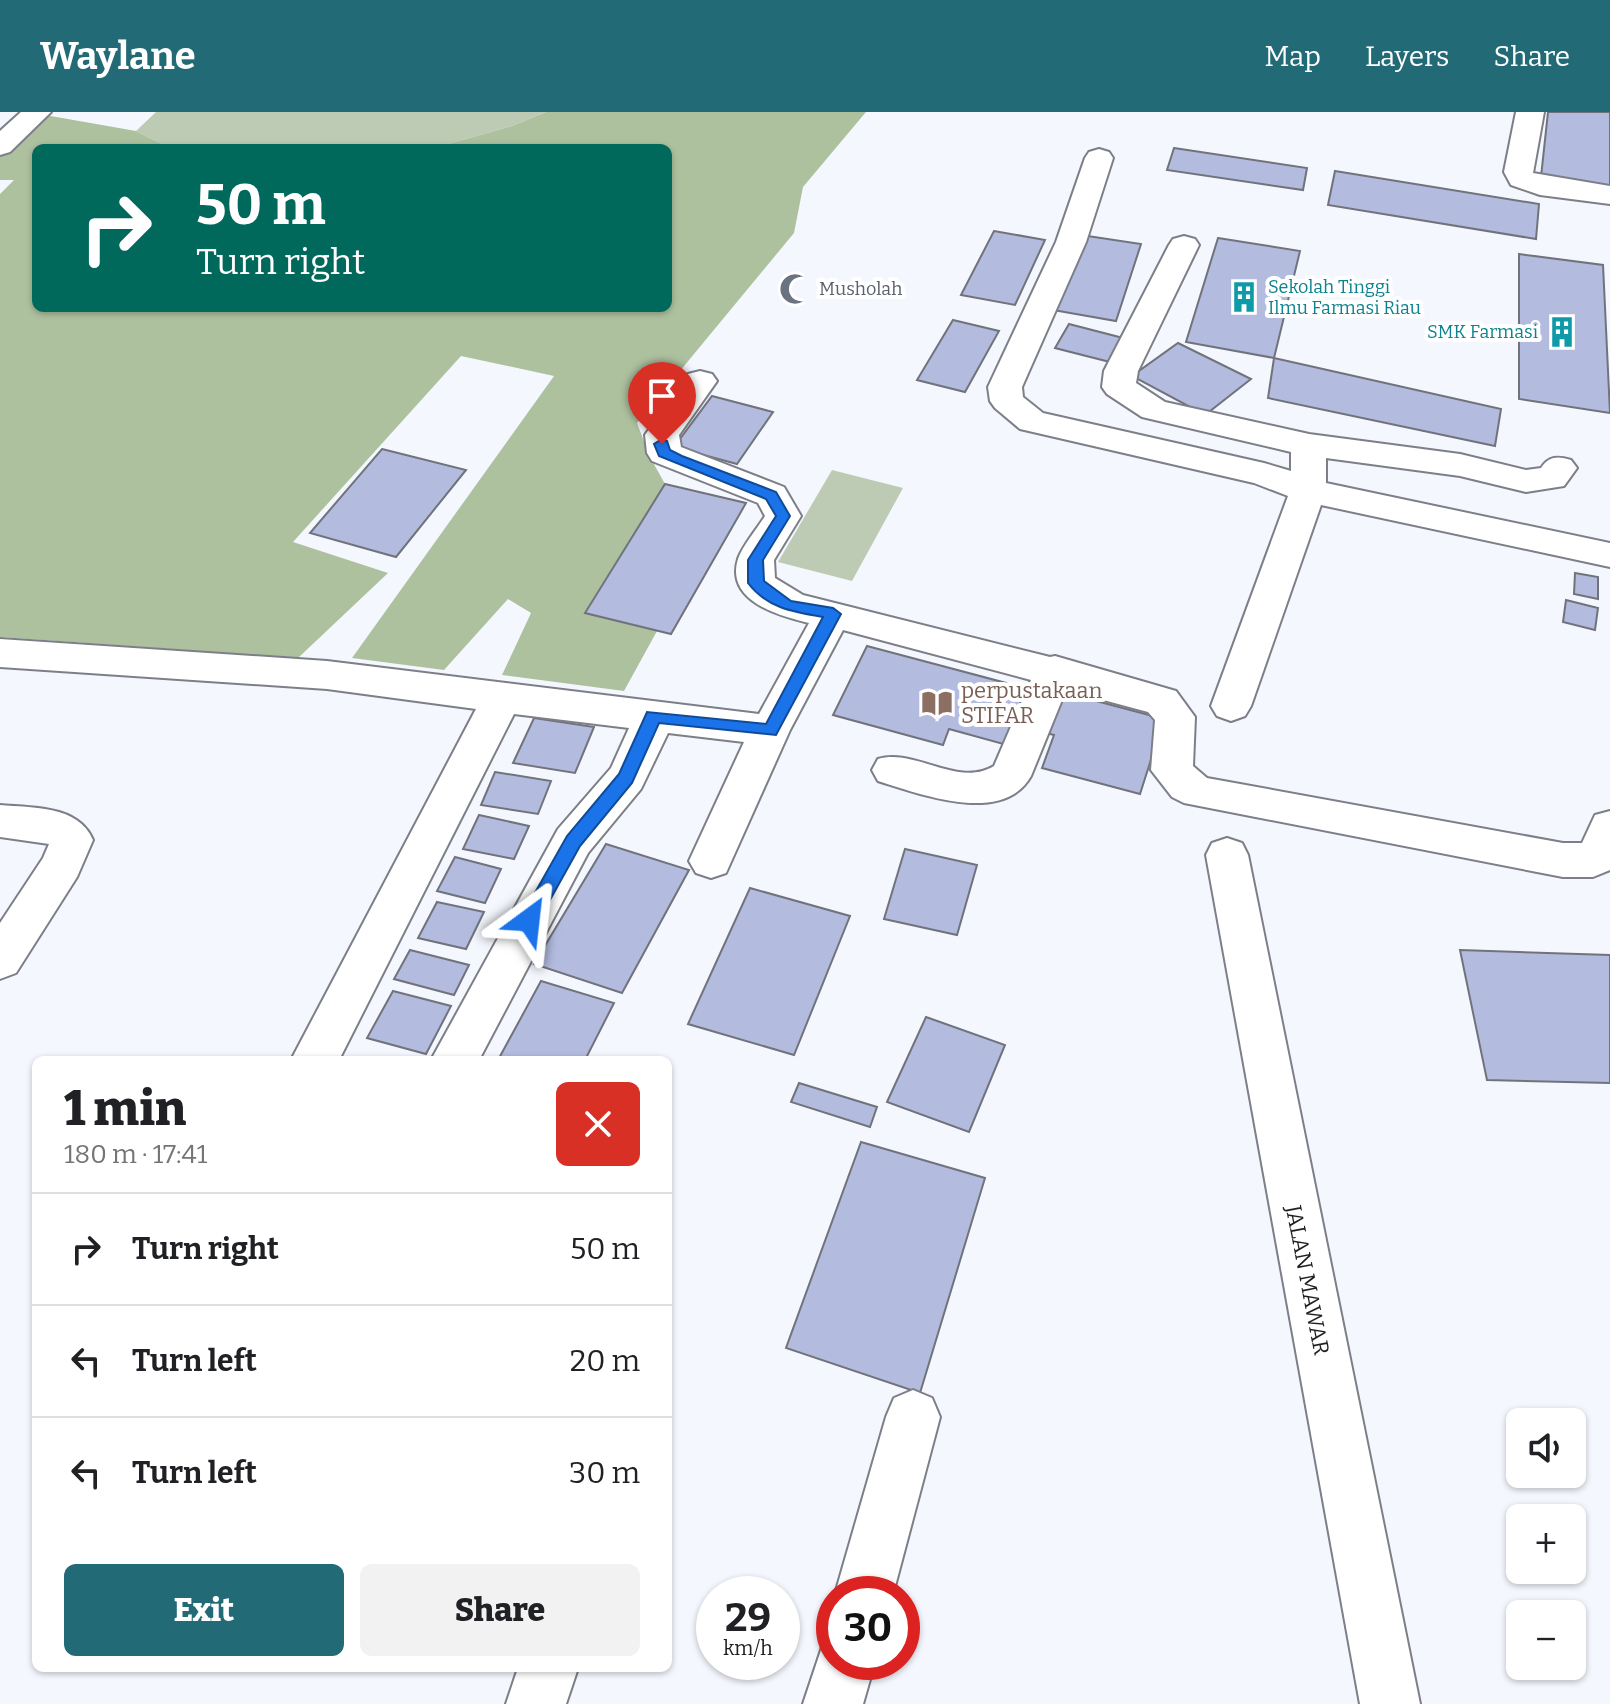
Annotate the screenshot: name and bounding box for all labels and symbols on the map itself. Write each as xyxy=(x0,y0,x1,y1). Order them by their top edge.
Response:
mosque icon: Musholah xyxy=(778,272,812,306)
place label: Sekolah Tinggi Ilmu Farmasi Riau xyxy=(1268,276,1421,319)
place label: Musholah xyxy=(819,278,902,300)
building icon: Sekolah Tinggi Ilmu Farmasi Riau xyxy=(1227,280,1261,314)
building icon: SMK Farmasi xyxy=(1545,315,1579,349)
place label: SMK Farmasi xyxy=(1427,321,1538,343)
pin xyxy=(628,362,696,444)
place label: perpustakaan STIFAR xyxy=(961,677,1103,729)
library icon: perpustakaan STIFAR xyxy=(920,686,954,720)
position arrow xyxy=(487,878,571,962)
street label: JALAN MAWAR xyxy=(1280,1202,1335,1358)
speed limit sign: 30 xyxy=(816,1576,920,1680)

